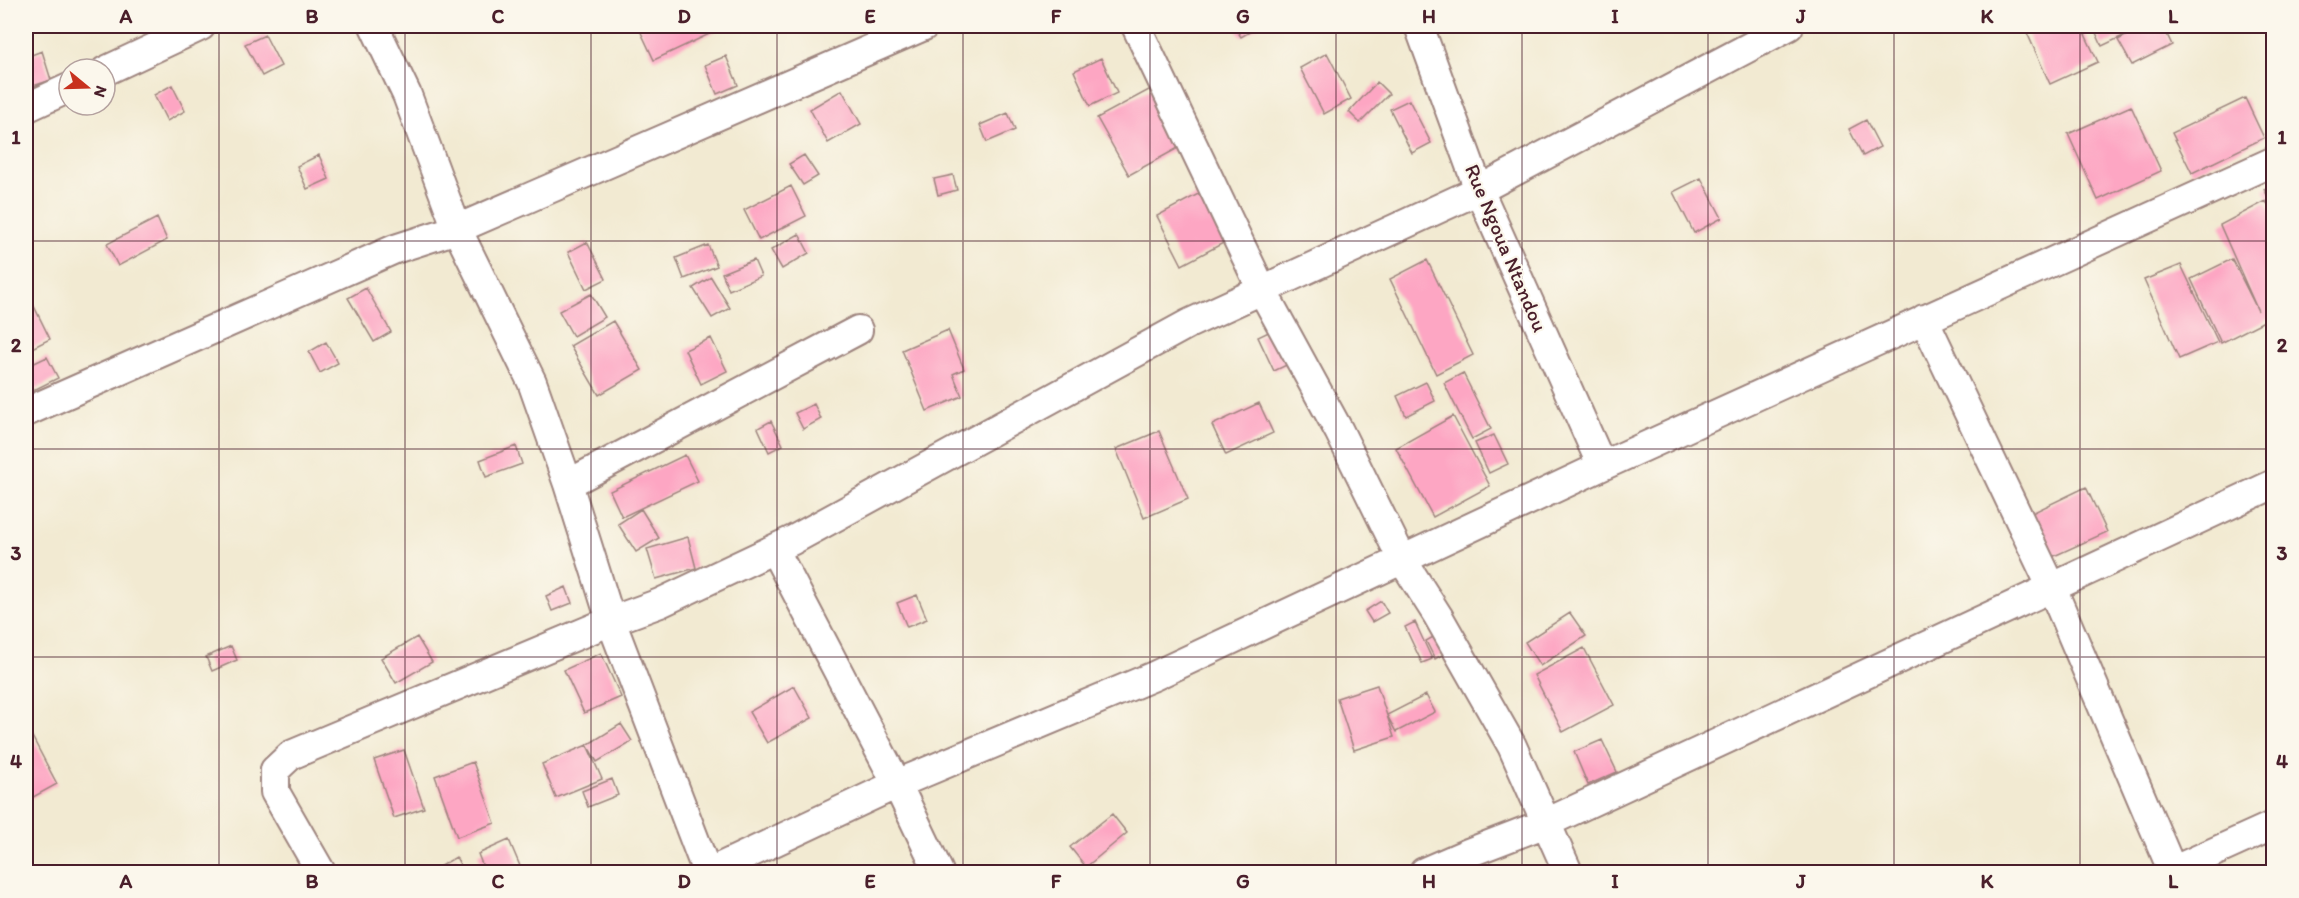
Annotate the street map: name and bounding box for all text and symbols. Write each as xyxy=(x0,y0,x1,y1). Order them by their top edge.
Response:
text: A xyxy=(119,4,133,28)
text: B xyxy=(306,4,319,28)
text: C xyxy=(492,4,505,28)
text: D xyxy=(677,4,691,28)
text: E xyxy=(864,4,876,28)
text: F xyxy=(1051,4,1062,28)
text: G xyxy=(1236,4,1250,28)
text: H xyxy=(1422,4,1436,28)
text: I xyxy=(1611,4,1619,28)
text: J xyxy=(1795,4,1806,28)
text: K xyxy=(1981,4,1995,28)
text: L xyxy=(2168,4,2179,28)
north arrow xyxy=(57,57,117,117)
text: N xyxy=(90,84,111,100)
text: 1 xyxy=(11,125,21,149)
text: 1 xyxy=(2277,125,2287,149)
street label: Rue Ngoua Ntandou xyxy=(1460,160,1553,336)
text: 2 xyxy=(11,333,22,357)
text: 2 xyxy=(2277,333,2288,357)
text: 3 xyxy=(11,541,22,565)
text: 3 xyxy=(2277,541,2288,565)
text: 4 xyxy=(10,749,22,773)
text: 4 xyxy=(2276,749,2288,773)
text: A xyxy=(119,869,133,893)
text: B xyxy=(306,869,319,893)
text: C xyxy=(492,869,505,893)
text: D xyxy=(677,869,691,893)
text: E xyxy=(864,869,876,893)
text: F xyxy=(1051,869,1062,893)
text: G xyxy=(1236,869,1250,893)
text: H xyxy=(1422,869,1436,893)
text: I xyxy=(1611,869,1619,893)
text: J xyxy=(1795,869,1806,893)
text: K xyxy=(1981,869,1995,893)
text: L xyxy=(2168,869,2179,893)

